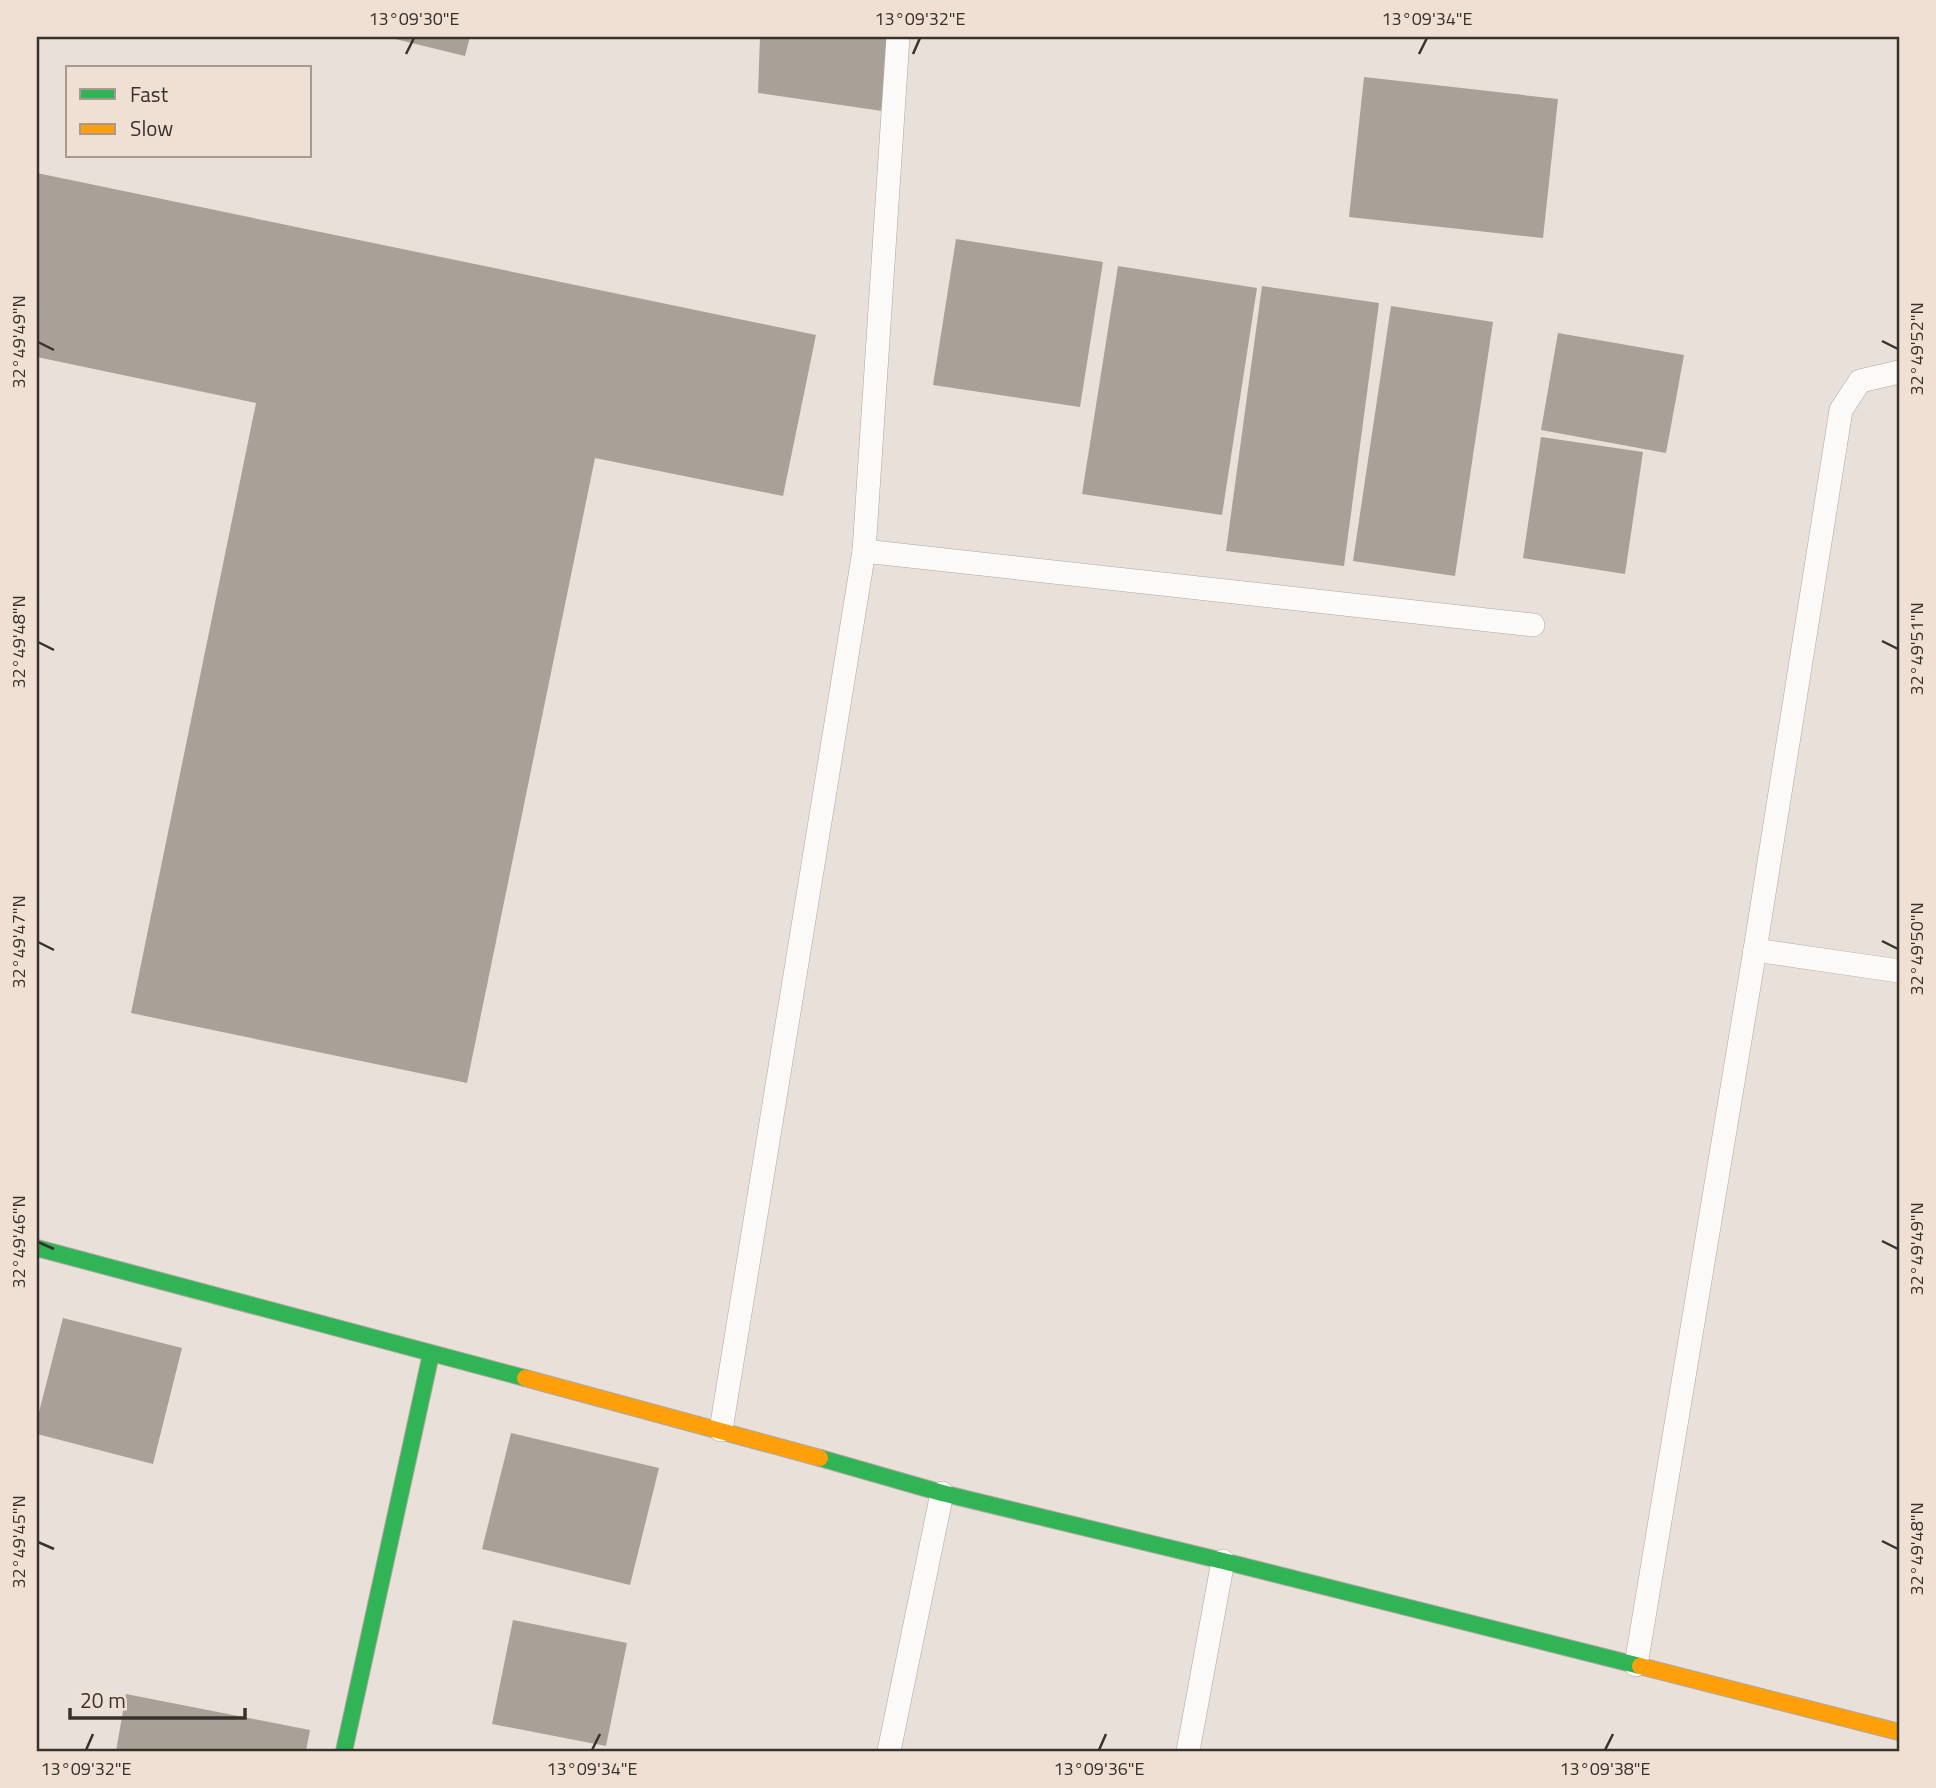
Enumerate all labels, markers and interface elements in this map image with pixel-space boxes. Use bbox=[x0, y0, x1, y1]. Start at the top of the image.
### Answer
text: 13°09'30"E bbox=[369, 5, 460, 32]
text: 13°09'32"E bbox=[875, 5, 966, 32]
text: 13°09'34"E bbox=[1382, 5, 1473, 32]
legend bbox=[66, 66, 312, 158]
text: Fast bbox=[130, 78, 169, 110]
text: Slow bbox=[130, 112, 173, 144]
text: 32°49'49"N bbox=[5, 295, 32, 389]
text: 32°49'52"N bbox=[1903, 302, 1930, 396]
text: 32°49'48"N bbox=[5, 595, 32, 689]
text: 32°49'51"N bbox=[1903, 602, 1930, 696]
text: 32°49'47"N bbox=[5, 895, 32, 989]
text: 32°49'50"N bbox=[1903, 902, 1930, 996]
text: 32°49'46"N bbox=[5, 1195, 32, 1289]
text: 32°49'49"N bbox=[1903, 1202, 1930, 1296]
text: 32°49'45"N bbox=[5, 1495, 32, 1589]
text: 32°49'48"N bbox=[1903, 1502, 1930, 1596]
scale bar bbox=[70, 1676, 245, 1720]
text: 20 m bbox=[80, 1684, 126, 1716]
text: 13°09'32"E bbox=[41, 1755, 132, 1782]
text: 13°09'34"E bbox=[547, 1755, 638, 1782]
text: 13°09'36"E bbox=[1054, 1755, 1145, 1782]
text: 13°09'38"E bbox=[1560, 1755, 1651, 1782]

